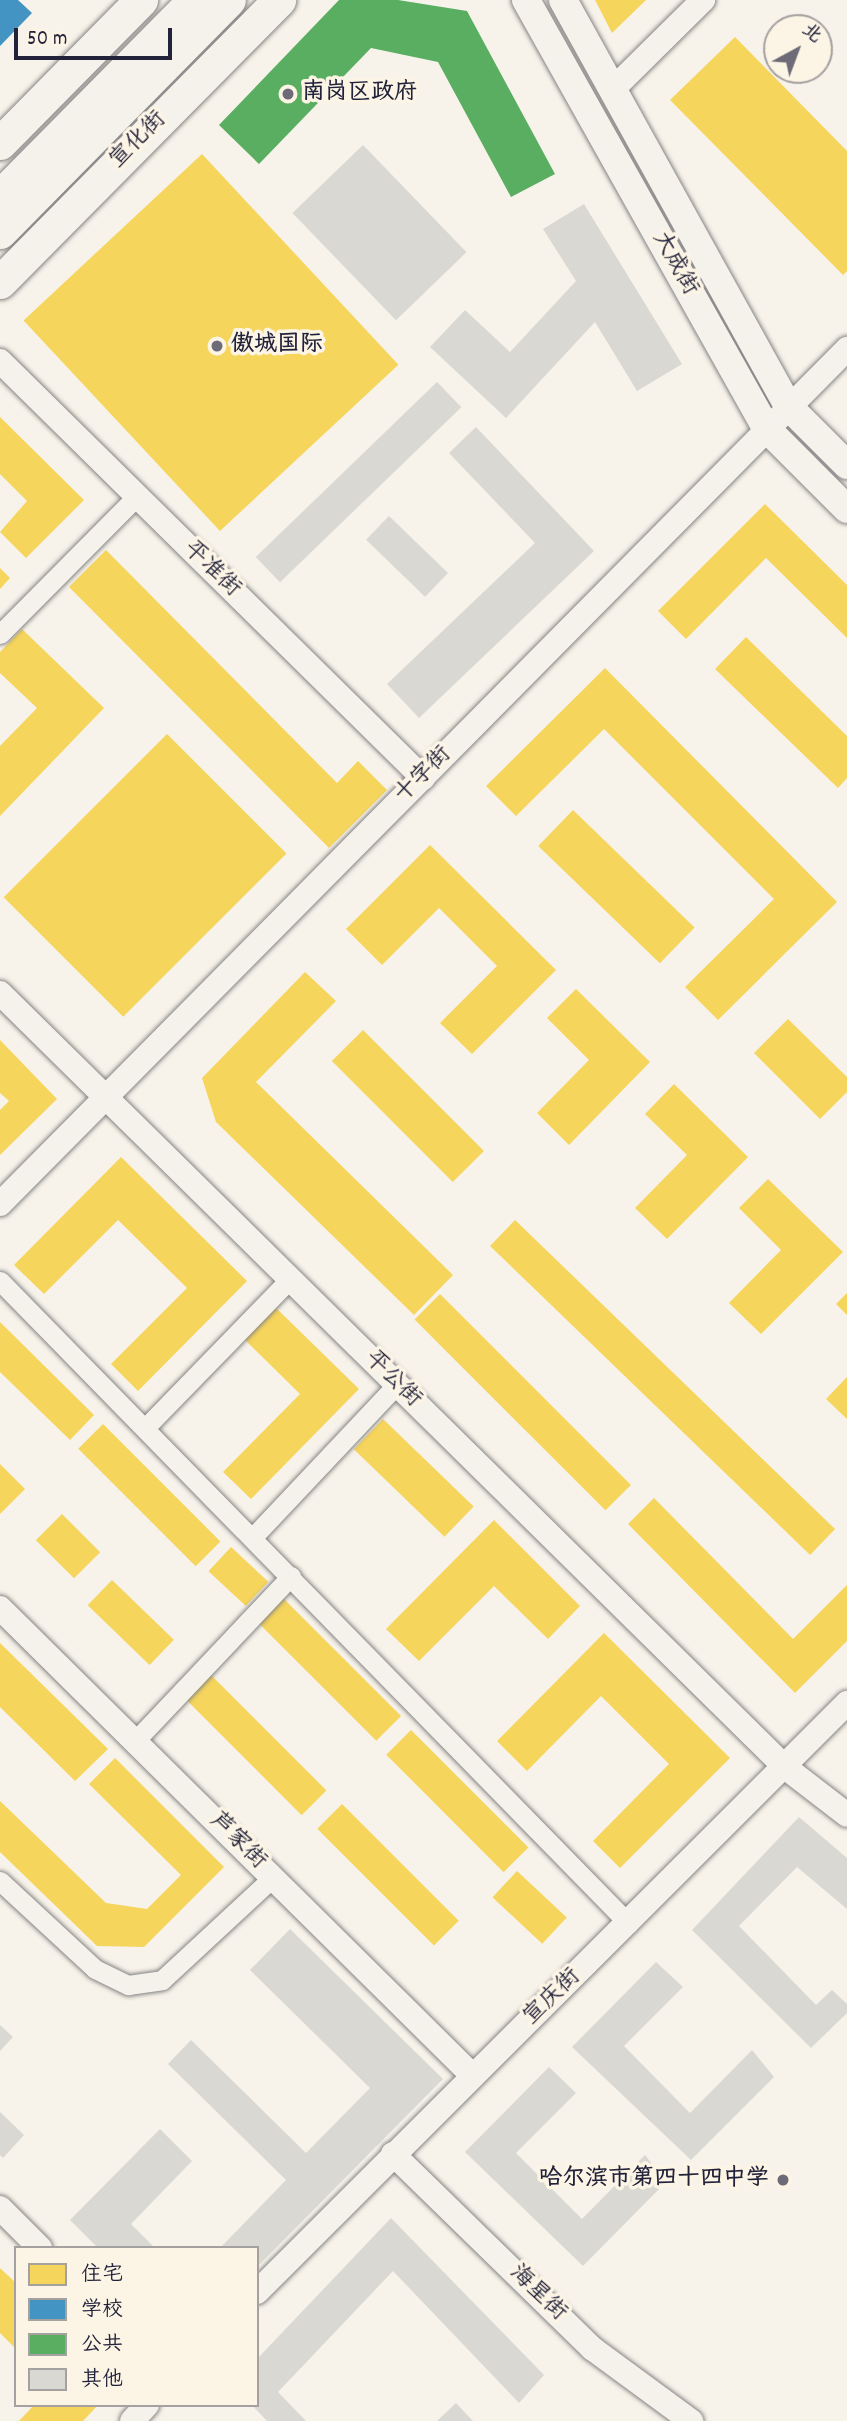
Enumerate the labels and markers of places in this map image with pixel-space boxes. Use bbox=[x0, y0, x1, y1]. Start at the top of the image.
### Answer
place label: 南岗区政府 bbox=[302, 80, 417, 108]
marker: 南岗区政府 bbox=[280, 86, 296, 102]
place label: 傲城国际 bbox=[231, 332, 323, 360]
marker: 傲城国际 bbox=[209, 338, 225, 354]
place label: 哈尔滨市第四十四中学 bbox=[539, 2166, 769, 2194]
marker: 哈尔滨市第四十四中学 bbox=[775, 2172, 791, 2188]

